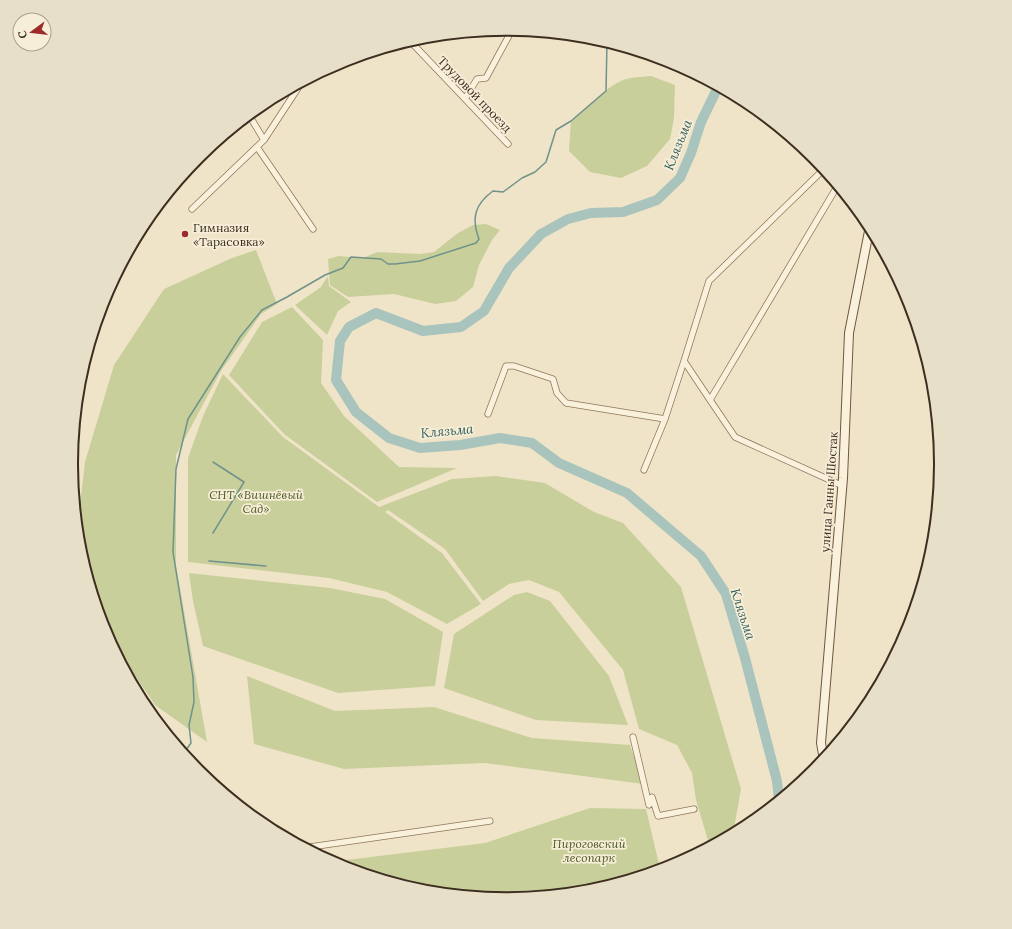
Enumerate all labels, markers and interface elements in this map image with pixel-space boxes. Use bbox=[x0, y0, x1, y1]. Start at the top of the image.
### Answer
north arrow bbox=[12, 12, 52, 52]
text: С bbox=[14, 29, 30, 40]
street label: Трудовой проезд bbox=[435, 53, 515, 135]
water label: Клязьма bbox=[660, 117, 696, 173]
place label: Гимназия «Тарасовка» bbox=[193, 220, 265, 249]
marker: Гимназия «Тарасовка» bbox=[180, 229, 190, 239]
water label: Клязьма bbox=[420, 420, 475, 442]
street label: улица Ганны Шостак bbox=[817, 430, 841, 553]
park label: СНТ «Вишнёвый Сад» bbox=[209, 487, 304, 516]
water label: Клязьма bbox=[727, 586, 760, 643]
park label: Пироговский лесопарк bbox=[552, 836, 626, 865]

